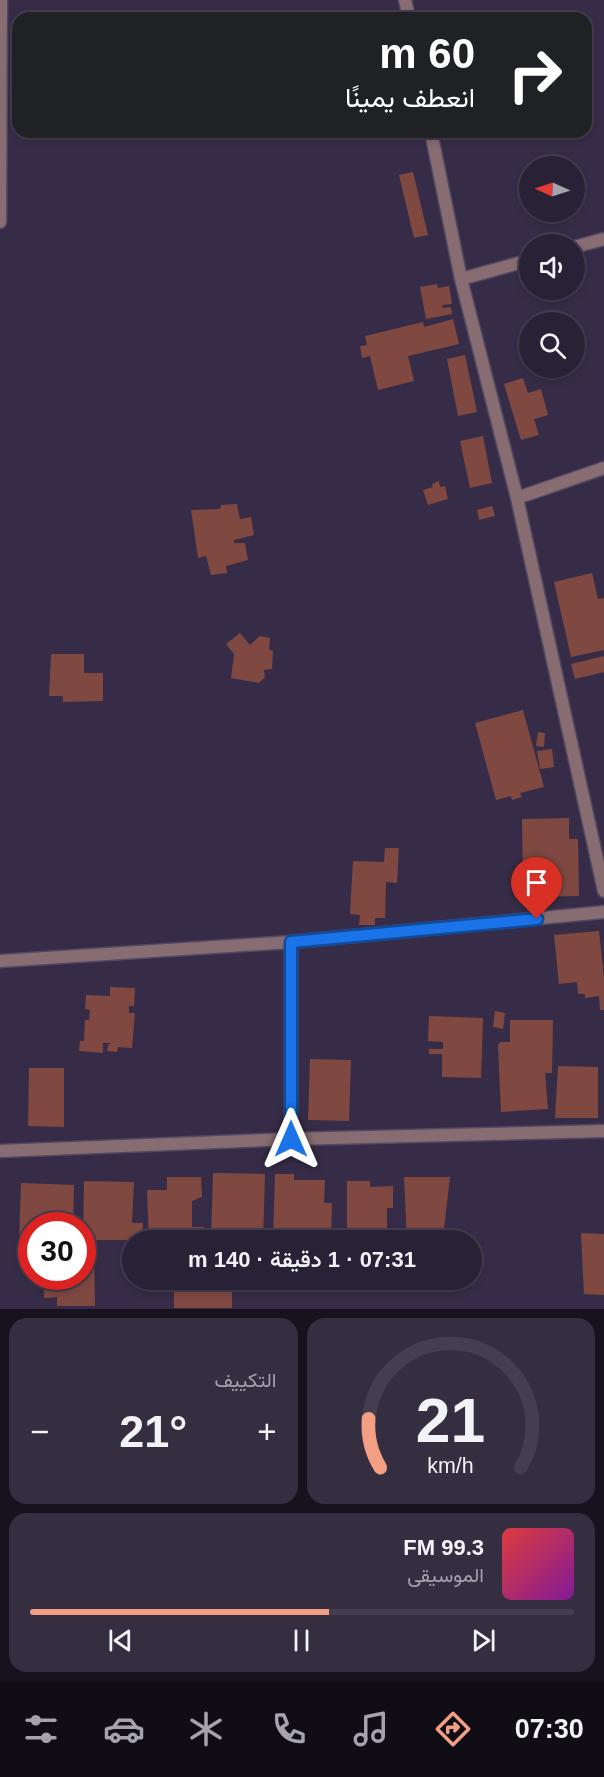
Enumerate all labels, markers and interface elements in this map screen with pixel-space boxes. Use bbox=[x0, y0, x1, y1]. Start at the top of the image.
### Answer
text: 60 m bbox=[379, 30, 475, 77]
icon: right bbox=[496, 36, 574, 114]
text: انعطف يمينًا bbox=[345, 83, 475, 113]
north arrow bbox=[519, 156, 585, 222]
map controls bbox=[519, 156, 585, 378]
button: sound bbox=[519, 234, 585, 300]
button: search bbox=[519, 312, 585, 378]
pin bbox=[511, 857, 562, 919]
icon: arrive bbox=[520, 866, 553, 899]
position arrow bbox=[259, 1107, 323, 1171]
speed limit sign: 30 bbox=[18, 1212, 96, 1290]
text: 07:31 · 1 دقيقة · 140 m bbox=[188, 1247, 416, 1272]
text: التكييف bbox=[214, 1369, 277, 1391]
text: 21 bbox=[416, 1386, 485, 1455]
text: 21° bbox=[119, 1406, 187, 1457]
text: − bbox=[30, 1413, 49, 1450]
text: + bbox=[257, 1413, 277, 1450]
text: km/h bbox=[428, 1454, 474, 1478]
text: 99.3 FM bbox=[403, 1535, 484, 1560]
text: الموسيقى bbox=[407, 1564, 484, 1586]
icon: previous bbox=[104, 1624, 137, 1657]
icon: pause bbox=[285, 1624, 318, 1657]
icon: next bbox=[467, 1624, 500, 1657]
icon: filters bbox=[20, 1708, 62, 1750]
icon: car bbox=[103, 1708, 145, 1750]
icon: climate bbox=[185, 1708, 227, 1750]
icon: phone bbox=[268, 1708, 310, 1750]
icon: music bbox=[350, 1708, 392, 1750]
icon: directions bbox=[432, 1708, 474, 1750]
text: 07:30 bbox=[515, 1714, 584, 1744]

